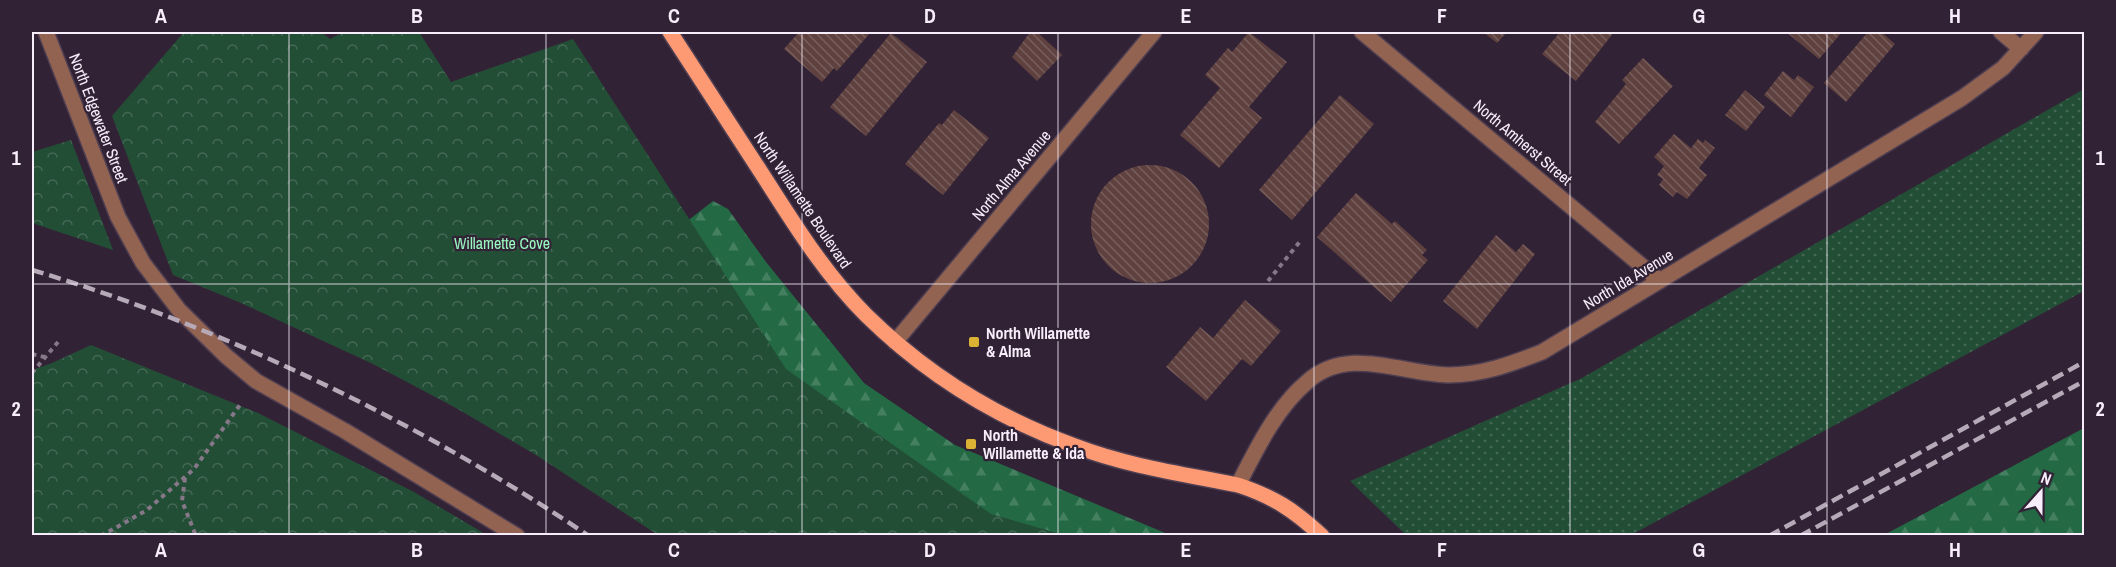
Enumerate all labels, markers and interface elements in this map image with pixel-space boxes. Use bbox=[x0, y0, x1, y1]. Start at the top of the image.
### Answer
text: A bbox=[155, 2, 167, 29]
text: B bbox=[411, 2, 423, 29]
text: C bbox=[668, 2, 680, 29]
text: D bbox=[924, 2, 936, 29]
text: E bbox=[1181, 2, 1192, 29]
text: F bbox=[1437, 2, 1447, 29]
text: G bbox=[1693, 2, 1705, 29]
text: H bbox=[1949, 2, 1961, 29]
street label: North Edgewater Street bbox=[64, 50, 134, 186]
street label: North Amherst Street bbox=[1469, 94, 1577, 190]
street label: North Alma Avenue bbox=[967, 125, 1055, 225]
street label: North Willamette Boulevard bbox=[749, 127, 857, 273]
text: 1 bbox=[11, 144, 21, 171]
text: 1 bbox=[2095, 144, 2105, 171]
park label: Willamette Cove bbox=[454, 232, 550, 254]
street label: North Ida Avenue bbox=[1579, 244, 1677, 314]
place label: North Willamette & Alma bbox=[986, 322, 1090, 362]
marker: North Willamette & Alma bbox=[967, 335, 981, 349]
text: 2 bbox=[11, 395, 21, 422]
text: 2 bbox=[2095, 395, 2105, 422]
place label: North Willamette & Ida bbox=[983, 424, 1085, 464]
marker: North Willamette & Ida bbox=[964, 437, 978, 451]
north arrow bbox=[2011, 462, 2071, 522]
text: N bbox=[2038, 466, 2055, 490]
text: A bbox=[155, 536, 167, 563]
text: B bbox=[411, 536, 423, 563]
text: C bbox=[668, 536, 680, 563]
text: D bbox=[924, 536, 936, 563]
text: E bbox=[1181, 536, 1192, 563]
text: F bbox=[1437, 536, 1447, 563]
text: G bbox=[1693, 536, 1705, 563]
text: H bbox=[1949, 536, 1961, 563]

